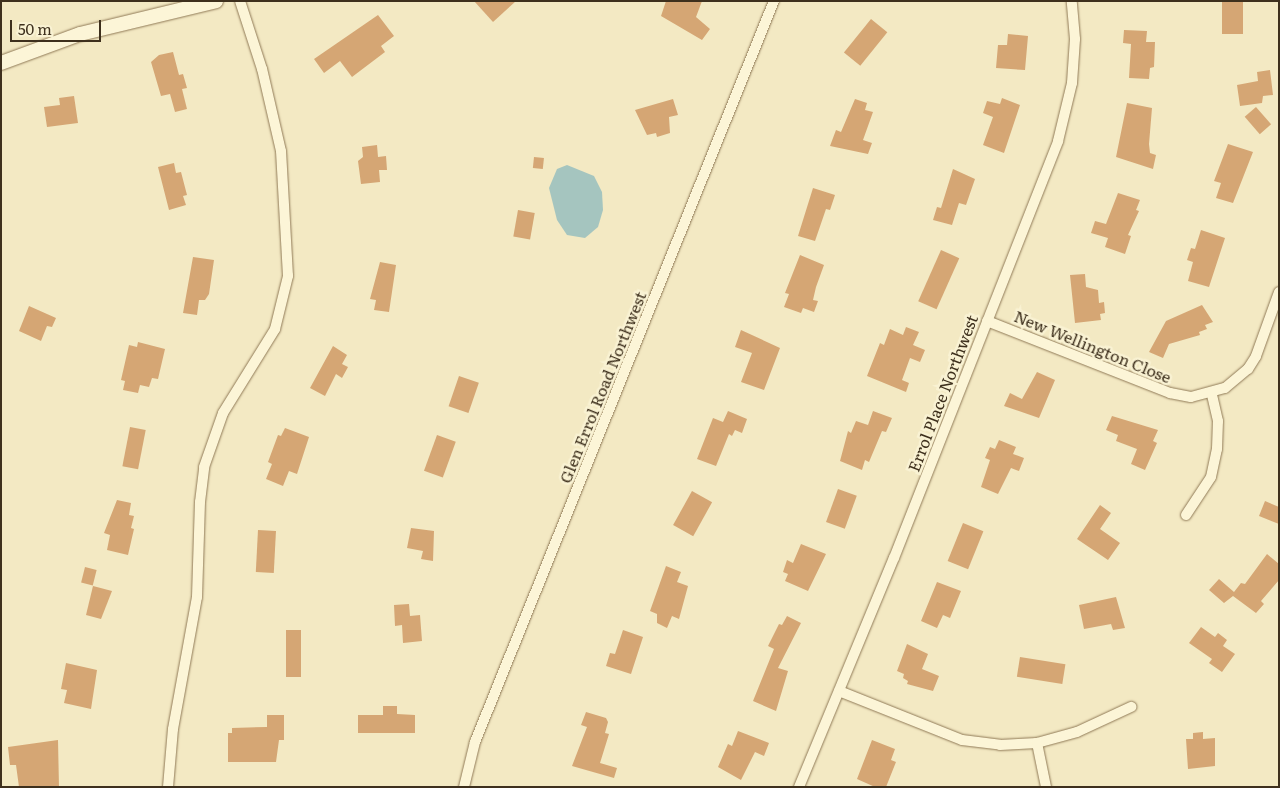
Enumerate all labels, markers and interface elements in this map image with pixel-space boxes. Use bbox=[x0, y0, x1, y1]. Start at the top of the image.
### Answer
scale bar bbox=[12, 10, 104, 42]
text: 50 m bbox=[18, 17, 52, 40]
street label: Glen Errol Road Northwest bbox=[555, 288, 649, 486]
street label: New Wellington Close bbox=[1012, 306, 1174, 386]
street label: Errol Place Northwest bbox=[903, 312, 981, 474]

